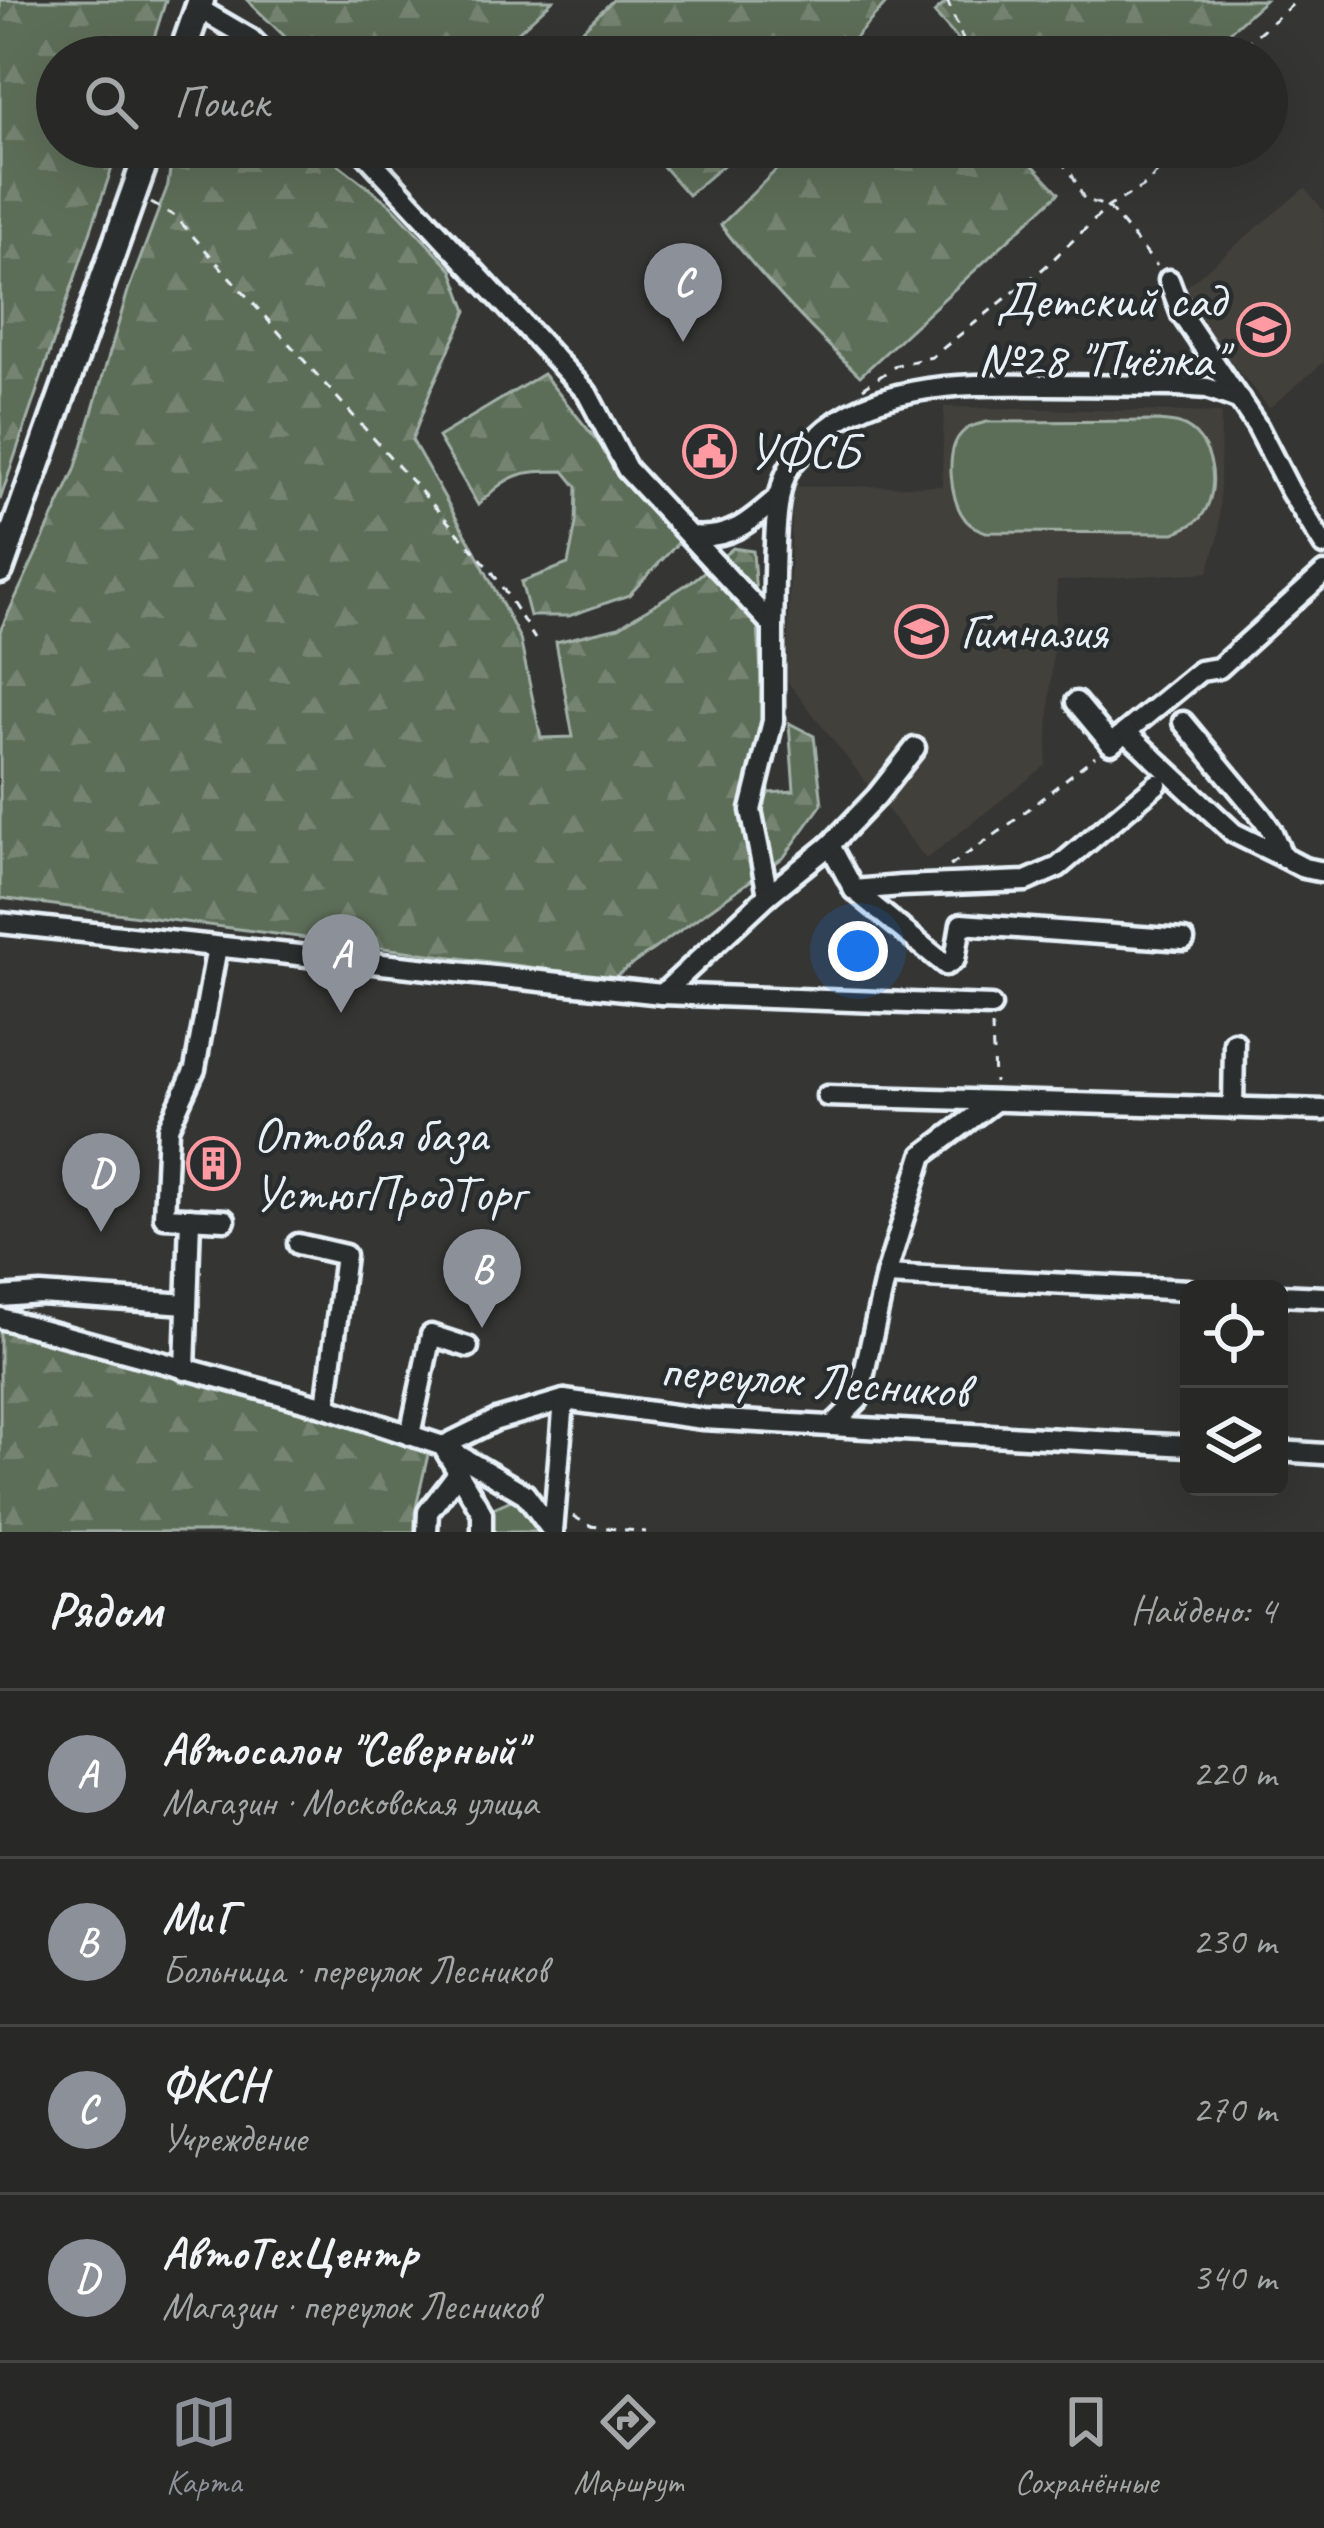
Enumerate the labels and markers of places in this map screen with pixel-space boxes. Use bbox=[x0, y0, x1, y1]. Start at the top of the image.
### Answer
pin: C bbox=[644, 243, 722, 342]
place label: Детский сад №28 "Пчёлка" bbox=[977, 268, 1235, 391]
school or university icon: Детский сад №28 "Пчёлка" bbox=[1236, 301, 1292, 357]
place label: УФСБ bbox=[748, 419, 865, 483]
public building icon: УФСБ bbox=[681, 423, 737, 479]
place label: Гимназия bbox=[960, 599, 1109, 663]
school or university icon: Гимназия bbox=[893, 603, 949, 659]
pin: A bbox=[302, 914, 380, 1013]
place label: Оптовая база УстюгПродТорг bbox=[253, 1102, 531, 1225]
pin: D bbox=[62, 1133, 140, 1232]
building icon: Оптовая база УстюгПродТорг bbox=[186, 1135, 242, 1191]
pin: B bbox=[443, 1229, 521, 1328]

